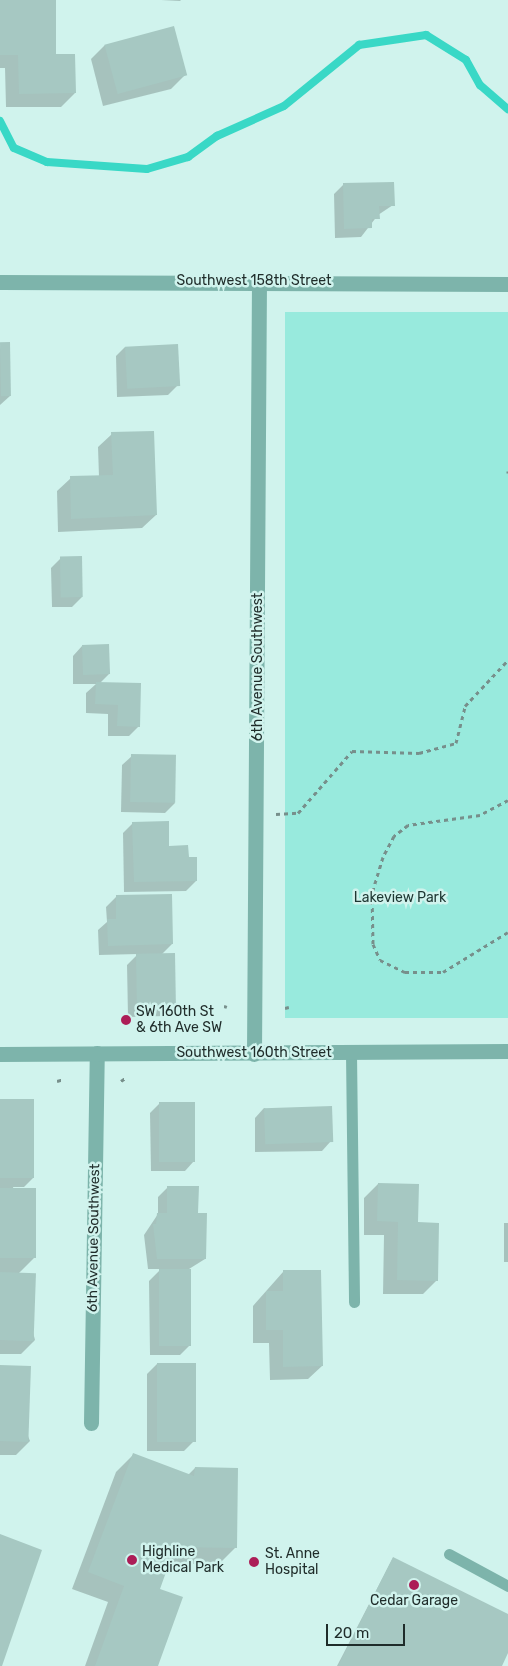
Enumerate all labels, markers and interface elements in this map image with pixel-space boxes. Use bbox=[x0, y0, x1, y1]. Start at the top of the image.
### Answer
street label: Southwest 158th Street bbox=[176, 273, 332, 289]
street label: 6th Avenue Southwest bbox=[250, 593, 266, 741]
park label: Lakeview Park bbox=[354, 890, 446, 906]
place label: SW 160th St & 6th Ave SW bbox=[136, 1004, 222, 1036]
marker: SW 160th St & 6th Ave SW bbox=[120, 1014, 132, 1026]
street label: Southwest 160th Street bbox=[176, 1045, 332, 1061]
street label: 6th Avenue Southwest bbox=[84, 1163, 104, 1313]
place label: Highline Medical Park bbox=[142, 1544, 224, 1576]
place label: St. Anne Hospital bbox=[265, 1546, 320, 1578]
marker: Highline Medical Park bbox=[126, 1554, 138, 1566]
marker: St. Anne Hospital bbox=[247, 1555, 261, 1569]
marker: Cedar Garage bbox=[408, 1579, 420, 1591]
place label: Cedar Garage bbox=[370, 1593, 458, 1609]
scale bar bbox=[328, 1614, 407, 1646]
text: 20 m bbox=[334, 1624, 369, 1642]

